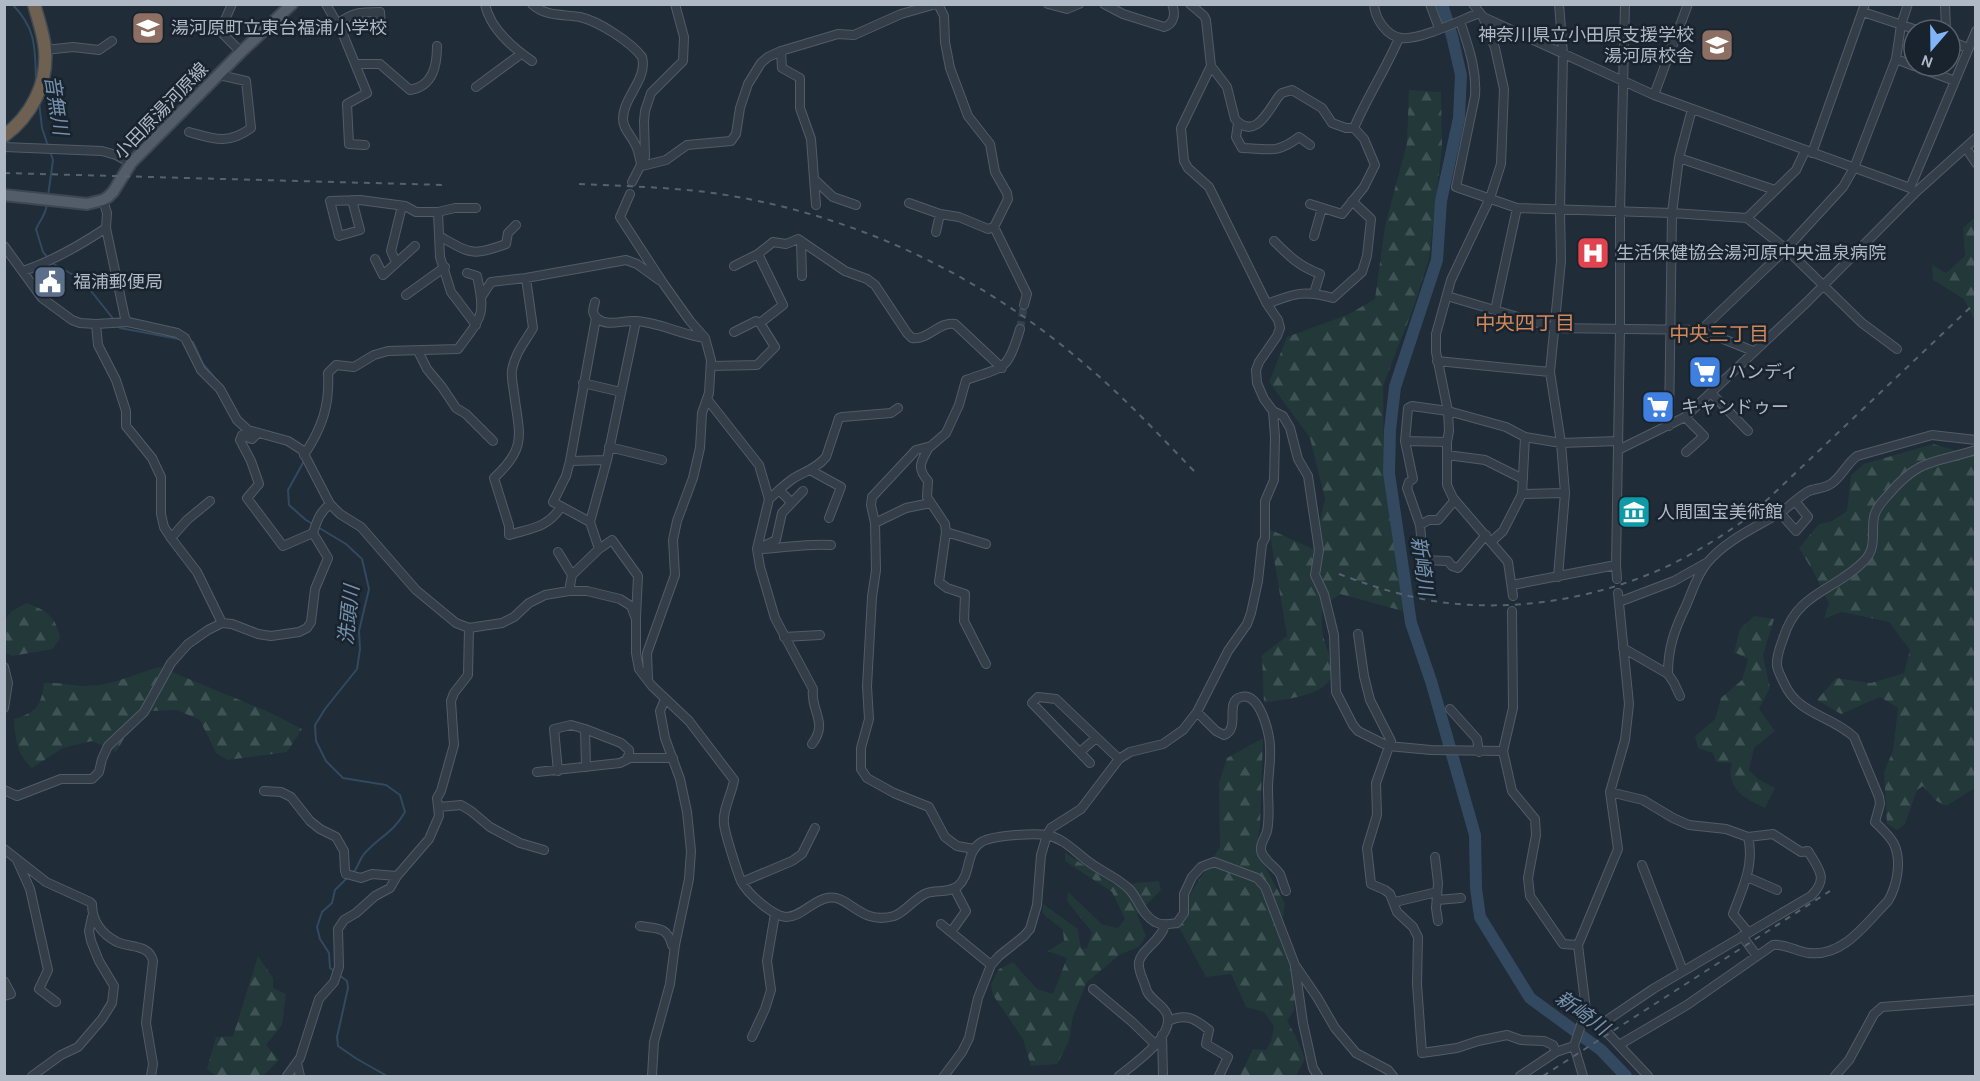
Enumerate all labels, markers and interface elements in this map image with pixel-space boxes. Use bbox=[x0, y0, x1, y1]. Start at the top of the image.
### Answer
school or university icon: 湯河原町立東台福浦小学校 bbox=[130, 10, 166, 46]
place label: 湯河原町立東台福浦小学校 bbox=[171, 17, 387, 39]
north arrow bbox=[1902, 18, 1962, 78]
place label: 神奈川県立小田原支援学校 湯河原校舎 bbox=[1478, 24, 1694, 67]
school or university icon: 神奈川県立小田原支援学校 湯河原校舎 bbox=[1699, 27, 1735, 63]
text: N bbox=[1918, 51, 1936, 73]
street label: 小田原湯河原線 bbox=[109, 58, 213, 164]
water label: 音無川 bbox=[40, 74, 72, 138]
hospital icon: 生活保健協会湯河原中央温泉病院 bbox=[1575, 235, 1611, 271]
place label: 生活保健協会湯河原中央温泉病院 bbox=[1616, 242, 1886, 264]
public building icon: 福浦郵便局 bbox=[32, 264, 68, 300]
place label: 福浦郵便局 bbox=[73, 271, 163, 293]
district label: 中央四丁目 bbox=[1475, 312, 1575, 335]
district label: 中央三丁目 bbox=[1669, 323, 1769, 346]
supermarket icon: ハンディ bbox=[1687, 354, 1723, 390]
place label: ハンディ bbox=[1728, 361, 1799, 383]
supermarket icon: キャンドゥー bbox=[1640, 389, 1676, 425]
place label: キャンドゥー bbox=[1681, 396, 1789, 418]
museum icon: 人間国宝美術館 bbox=[1616, 494, 1652, 530]
place label: 人間国宝美術館 bbox=[1657, 501, 1783, 523]
water label: 新崎川 bbox=[1406, 535, 1438, 599]
water label: 洗頭川 bbox=[334, 582, 364, 646]
water label: 新崎川 bbox=[1551, 986, 1615, 1041]

